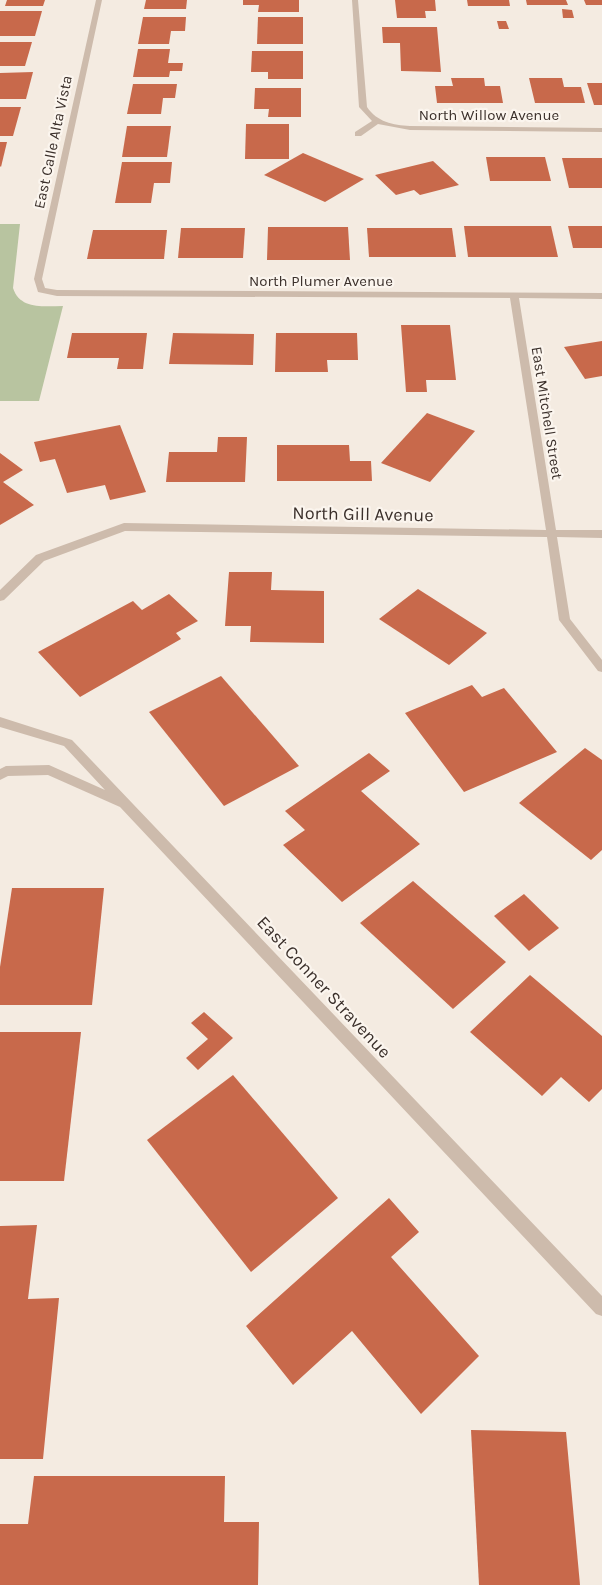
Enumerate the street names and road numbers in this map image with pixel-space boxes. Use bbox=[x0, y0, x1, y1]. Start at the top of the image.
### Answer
street label: East Calle Alta Vista bbox=[30, 74, 76, 210]
street label: North Willow Avenue bbox=[419, 106, 559, 124]
street label: North Plumer Avenue bbox=[249, 272, 393, 290]
street label: East Mitchell Street bbox=[528, 345, 566, 481]
street label: North Gill Avenue bbox=[292, 502, 434, 526]
street label: East Conner Stravenue bbox=[252, 911, 396, 1063]

